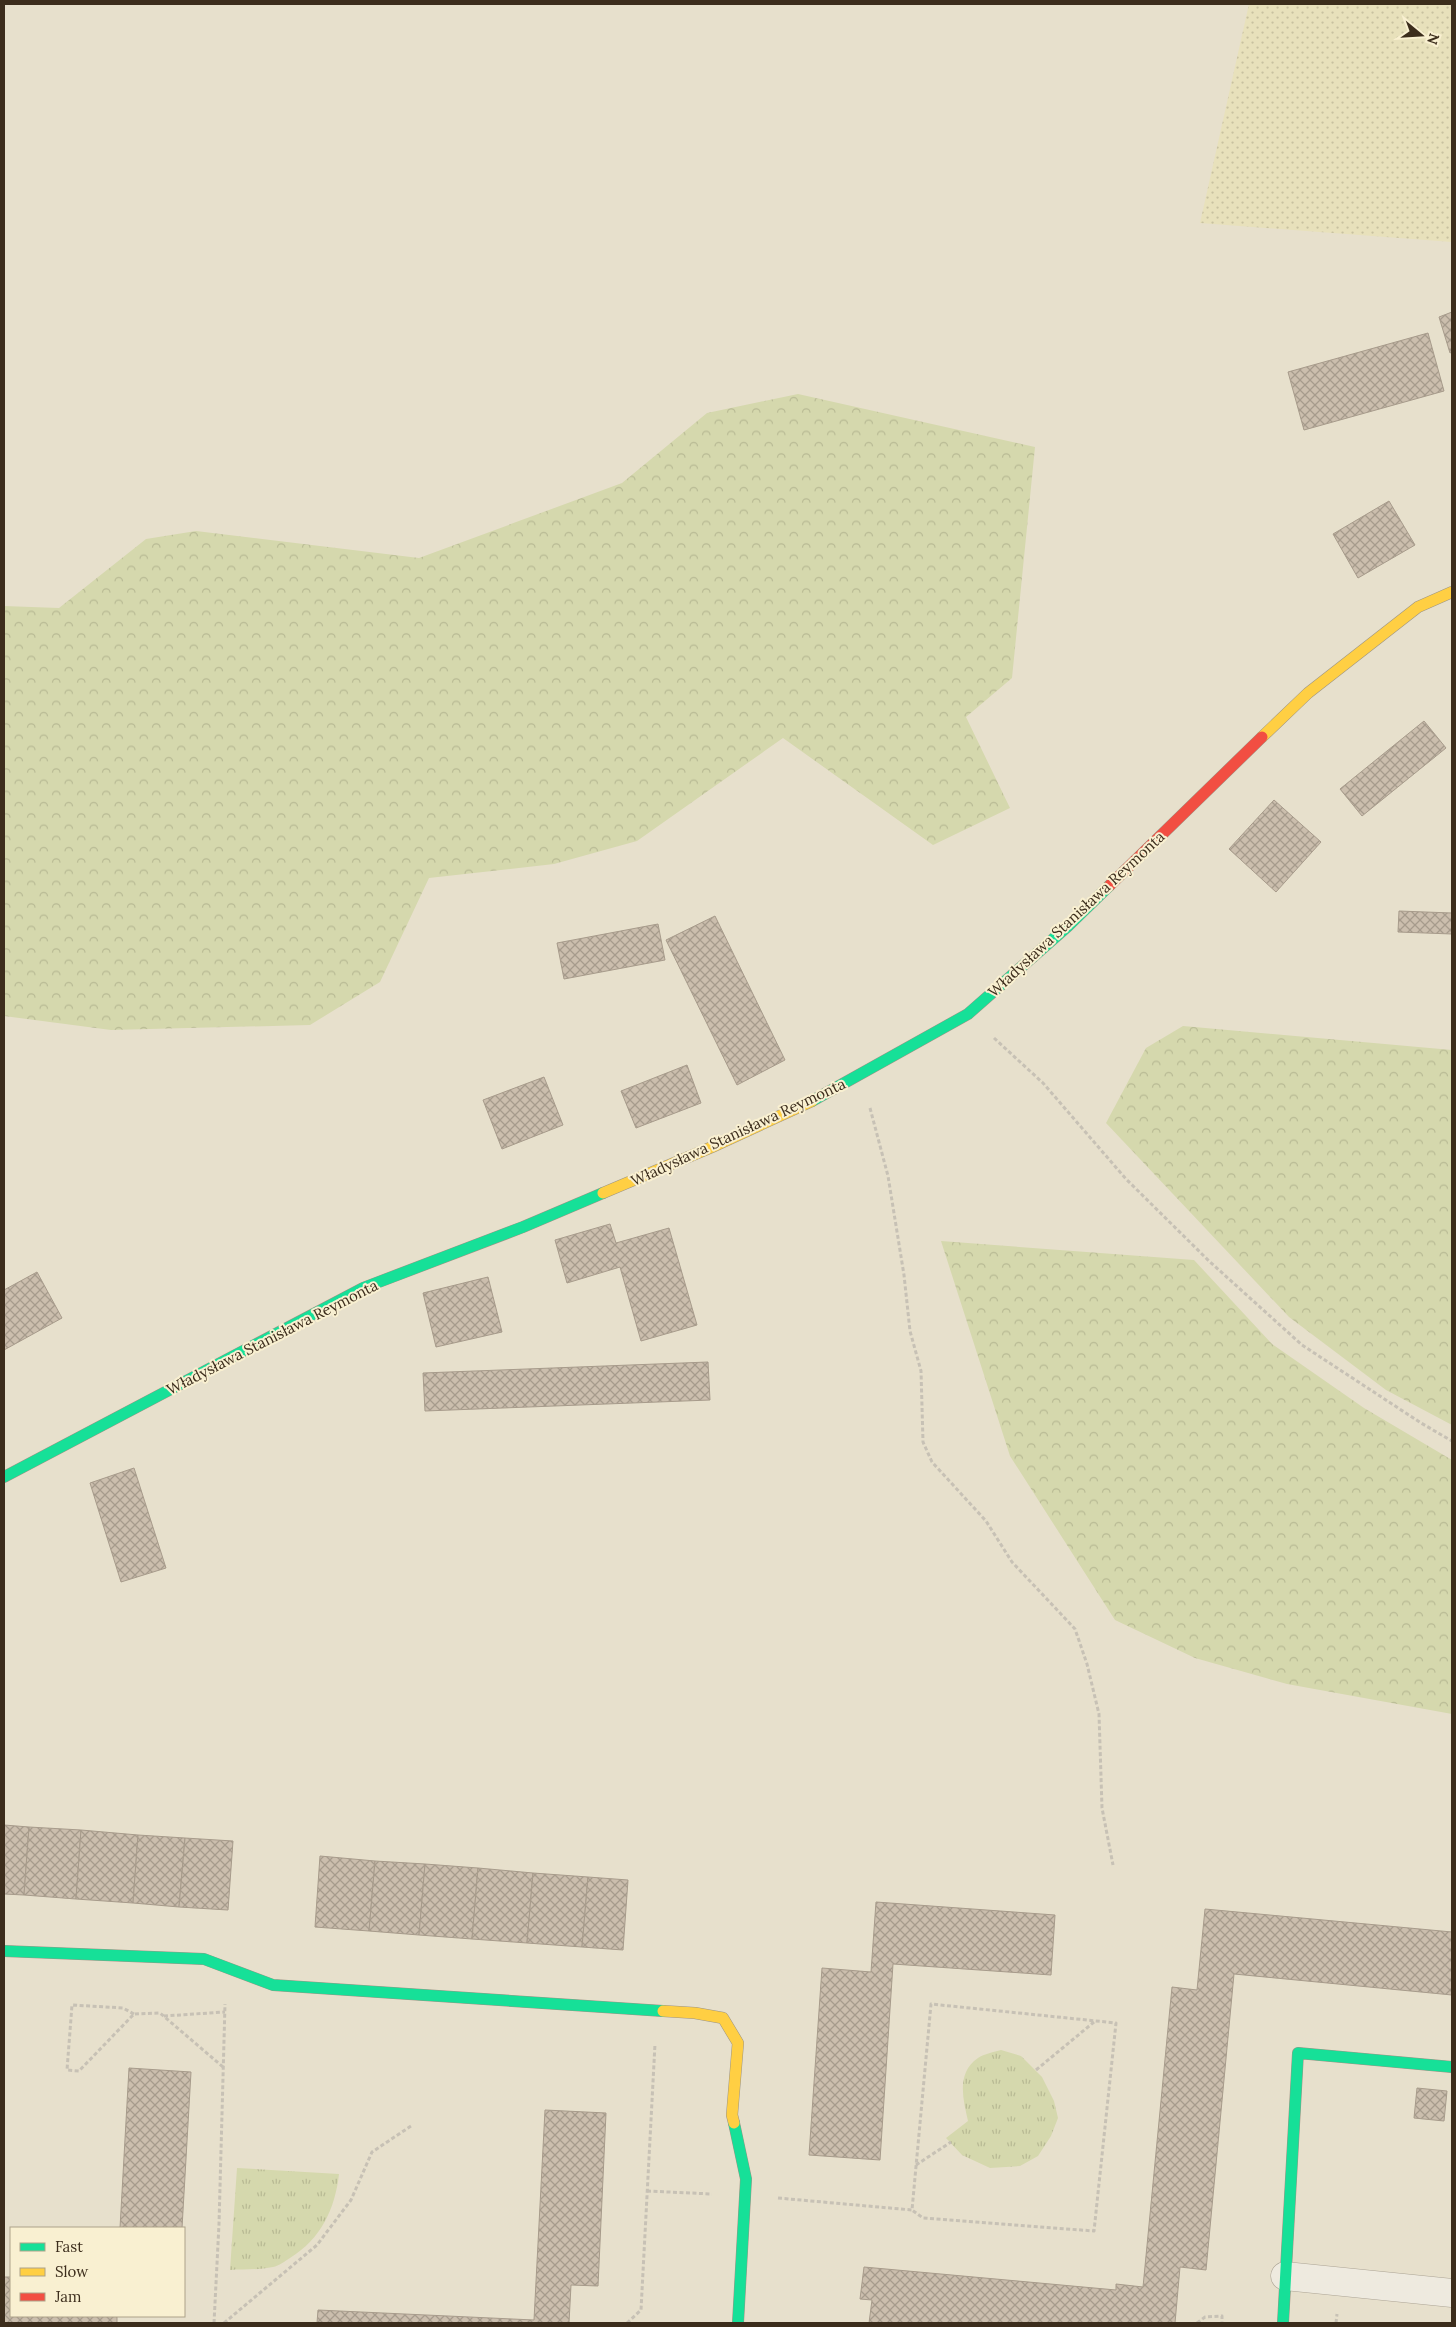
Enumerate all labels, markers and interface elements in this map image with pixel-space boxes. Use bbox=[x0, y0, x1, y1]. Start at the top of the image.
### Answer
north arrow bbox=[1396, 10, 1446, 60]
text: N bbox=[1423, 31, 1444, 47]
street label: Władysława Stanisława Reymonta bbox=[984, 827, 1168, 1001]
street label: Władysława Stanisława Reymonta bbox=[628, 1074, 849, 1190]
street label: Władysława Stanisława Reymonta bbox=[163, 1275, 381, 1399]
legend bbox=[10, 2227, 185, 2317]
text: Fast bbox=[55, 2237, 83, 2256]
text: Slow bbox=[55, 2262, 88, 2281]
text: Jam bbox=[54, 2287, 82, 2306]

